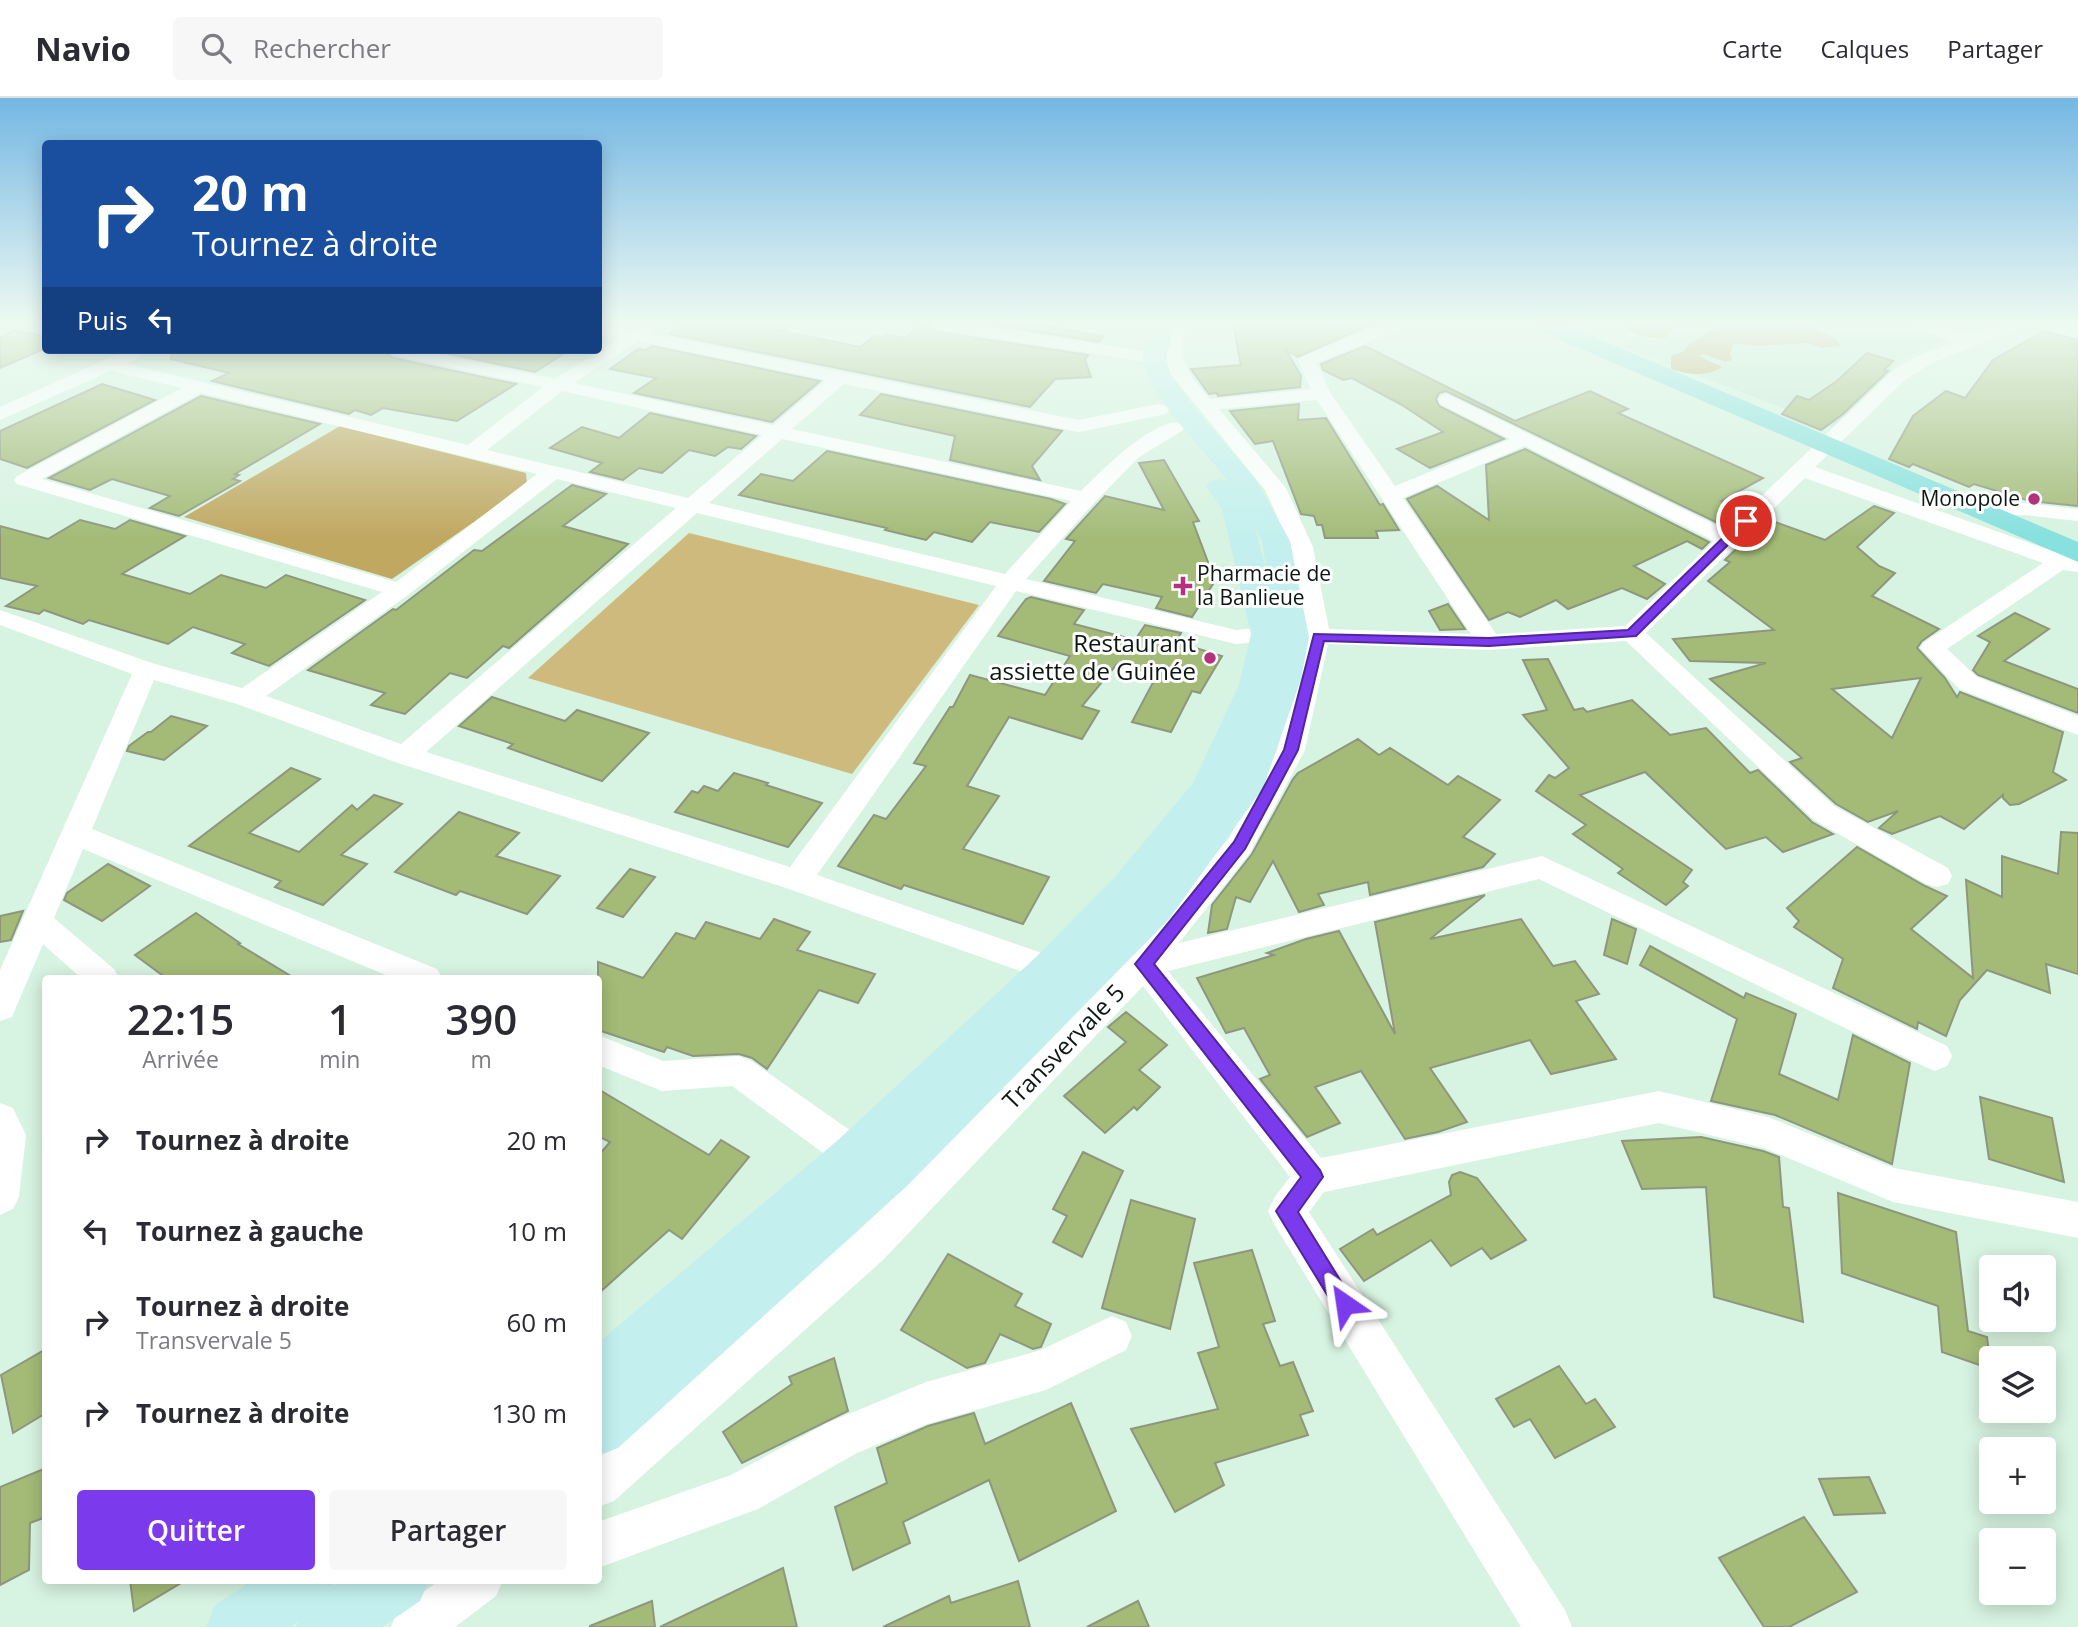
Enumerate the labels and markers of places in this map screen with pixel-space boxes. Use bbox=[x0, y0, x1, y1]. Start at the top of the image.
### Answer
place label: Monopole bbox=[1920, 484, 2020, 512]
pin bbox=[1716, 491, 1776, 551]
marker: Monopole bbox=[2026, 491, 2042, 507]
place label: Pharmacie de la Banlieue bbox=[1197, 559, 1331, 611]
marker: Pharmacie de la Banlieue bbox=[1175, 578, 1191, 594]
place label: Restaurant assiette de Guinée bbox=[989, 626, 1196, 687]
marker: Restaurant assiette de Guinée bbox=[1202, 650, 1218, 666]

